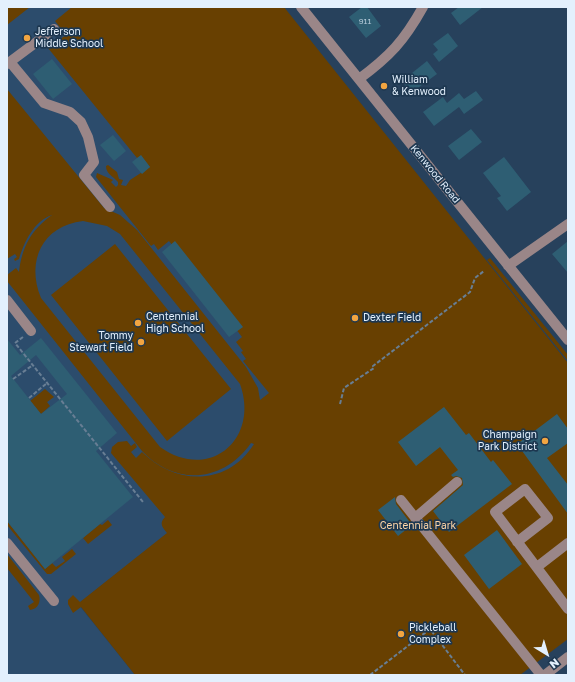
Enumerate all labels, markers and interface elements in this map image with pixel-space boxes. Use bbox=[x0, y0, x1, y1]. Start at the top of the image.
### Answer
house number: 911 bbox=[359, 16, 371, 26]
place label: Jefferson Middle School bbox=[35, 26, 103, 50]
marker: Jefferson Middle School bbox=[22, 33, 32, 43]
place label: William & Kenwood bbox=[392, 74, 446, 98]
marker: William & Kenwood bbox=[379, 81, 389, 91]
street label: Kenwood Road bbox=[408, 142, 462, 206]
place label: Centennial High School bbox=[146, 311, 204, 334]
place label: Dexter Field bbox=[363, 312, 421, 324]
marker: Dexter Field bbox=[350, 313, 360, 323]
marker: Centennial High School bbox=[133, 318, 143, 328]
place label: Tommy Stewart Field bbox=[69, 330, 133, 354]
marker: Tommy Stewart Field bbox=[136, 337, 146, 347]
place label: Champaign Park District bbox=[478, 429, 537, 452]
marker: Champaign Park District bbox=[540, 436, 550, 446]
park label: Centennial Park bbox=[380, 520, 456, 532]
place label: Pickleball Complex bbox=[409, 622, 456, 646]
marker: Pickleball Complex bbox=[396, 629, 406, 639]
north arrow bbox=[527, 634, 567, 674]
text: N bbox=[547, 656, 562, 672]

